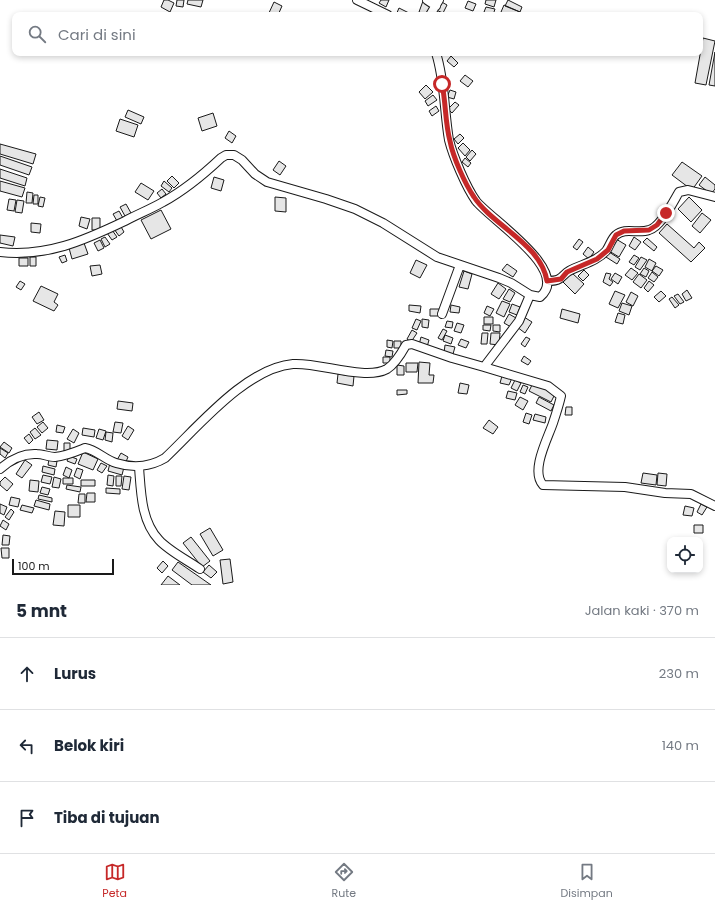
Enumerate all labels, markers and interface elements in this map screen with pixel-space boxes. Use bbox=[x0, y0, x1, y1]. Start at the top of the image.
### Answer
search box bbox=[12, 12, 703, 56]
icon: search bbox=[26, 23, 48, 45]
text: Cari di sini bbox=[58, 24, 136, 45]
route start bbox=[433, 75, 451, 93]
route end bbox=[657, 204, 675, 222]
map controls bbox=[667, 537, 703, 573]
button: locate bbox=[667, 537, 703, 573]
scale bar bbox=[12, 557, 114, 576]
text: 100 m bbox=[18, 558, 50, 574]
text: 5 mnt bbox=[16, 599, 67, 623]
text: Jalan kaki · 370 m bbox=[585, 601, 699, 620]
icon: ahead bbox=[16, 663, 38, 685]
text: Lurus bbox=[54, 663, 96, 684]
text: 230 m bbox=[659, 664, 699, 683]
icon: left bbox=[16, 735, 38, 757]
text: Belok kiri bbox=[54, 735, 124, 756]
text: 140 m bbox=[662, 736, 699, 755]
icon: arrive bbox=[16, 807, 38, 829]
text: Tiba di tujuan bbox=[54, 807, 160, 828]
tab: Peta bbox=[102, 861, 127, 902]
tab: Rute bbox=[331, 861, 356, 902]
tab: Disimpan bbox=[561, 861, 613, 902]

